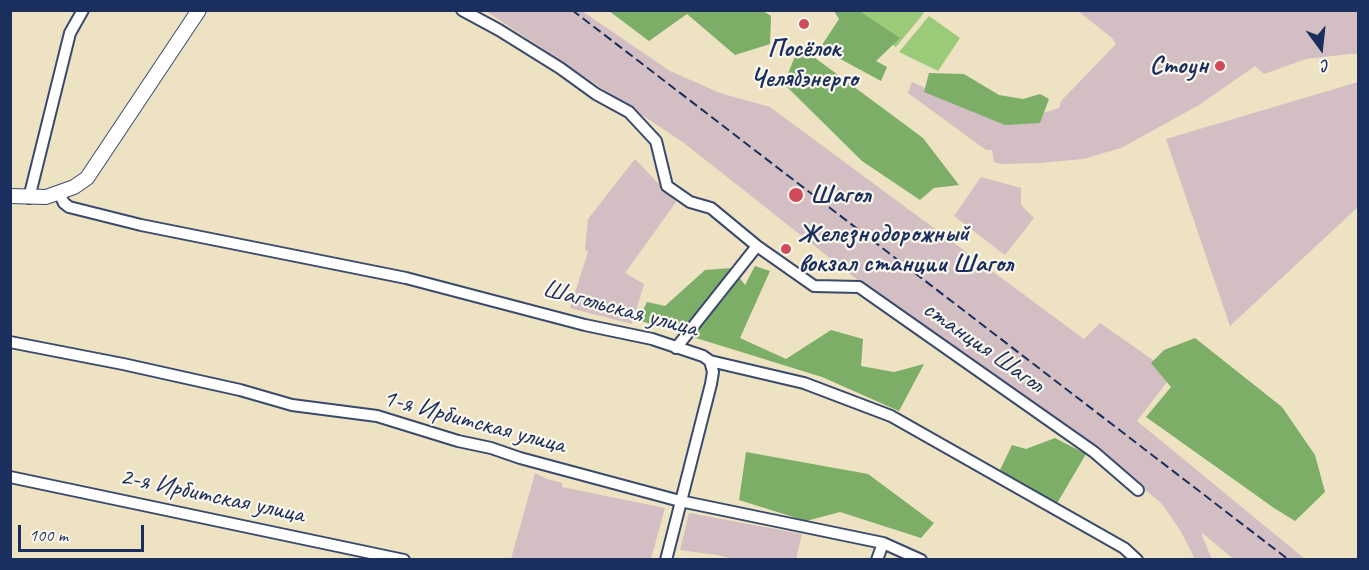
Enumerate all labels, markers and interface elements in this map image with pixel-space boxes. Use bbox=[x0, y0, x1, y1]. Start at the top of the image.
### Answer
marker: Посёлок Челябэнерго bbox=[797, 17, 811, 31]
north arrow bbox=[1291, 18, 1351, 78]
place label: Посёлок Челябэнерго bbox=[750, 33, 858, 94]
place label: Стоун bbox=[1150, 50, 1208, 82]
text: С bbox=[1319, 55, 1332, 76]
marker: Стоун bbox=[1213, 59, 1227, 73]
place label: Шагол bbox=[810, 179, 871, 211]
marker: Шагол bbox=[787, 186, 805, 204]
place label: Железнодорожный вокзал станции Шагол bbox=[798, 218, 1014, 280]
marker: Железнодорожный вокзал станции Шагол bbox=[779, 242, 793, 256]
street label: Шагольская улица bbox=[539, 273, 701, 345]
street label: станция Шагол bbox=[916, 294, 1050, 400]
street label: 1-я Ирбитская улица bbox=[379, 383, 569, 461]
street label: 2-я Ирбитская улица bbox=[117, 461, 307, 531]
scale bar bbox=[21, 513, 147, 551]
text: 100 m bbox=[29, 524, 68, 546]

